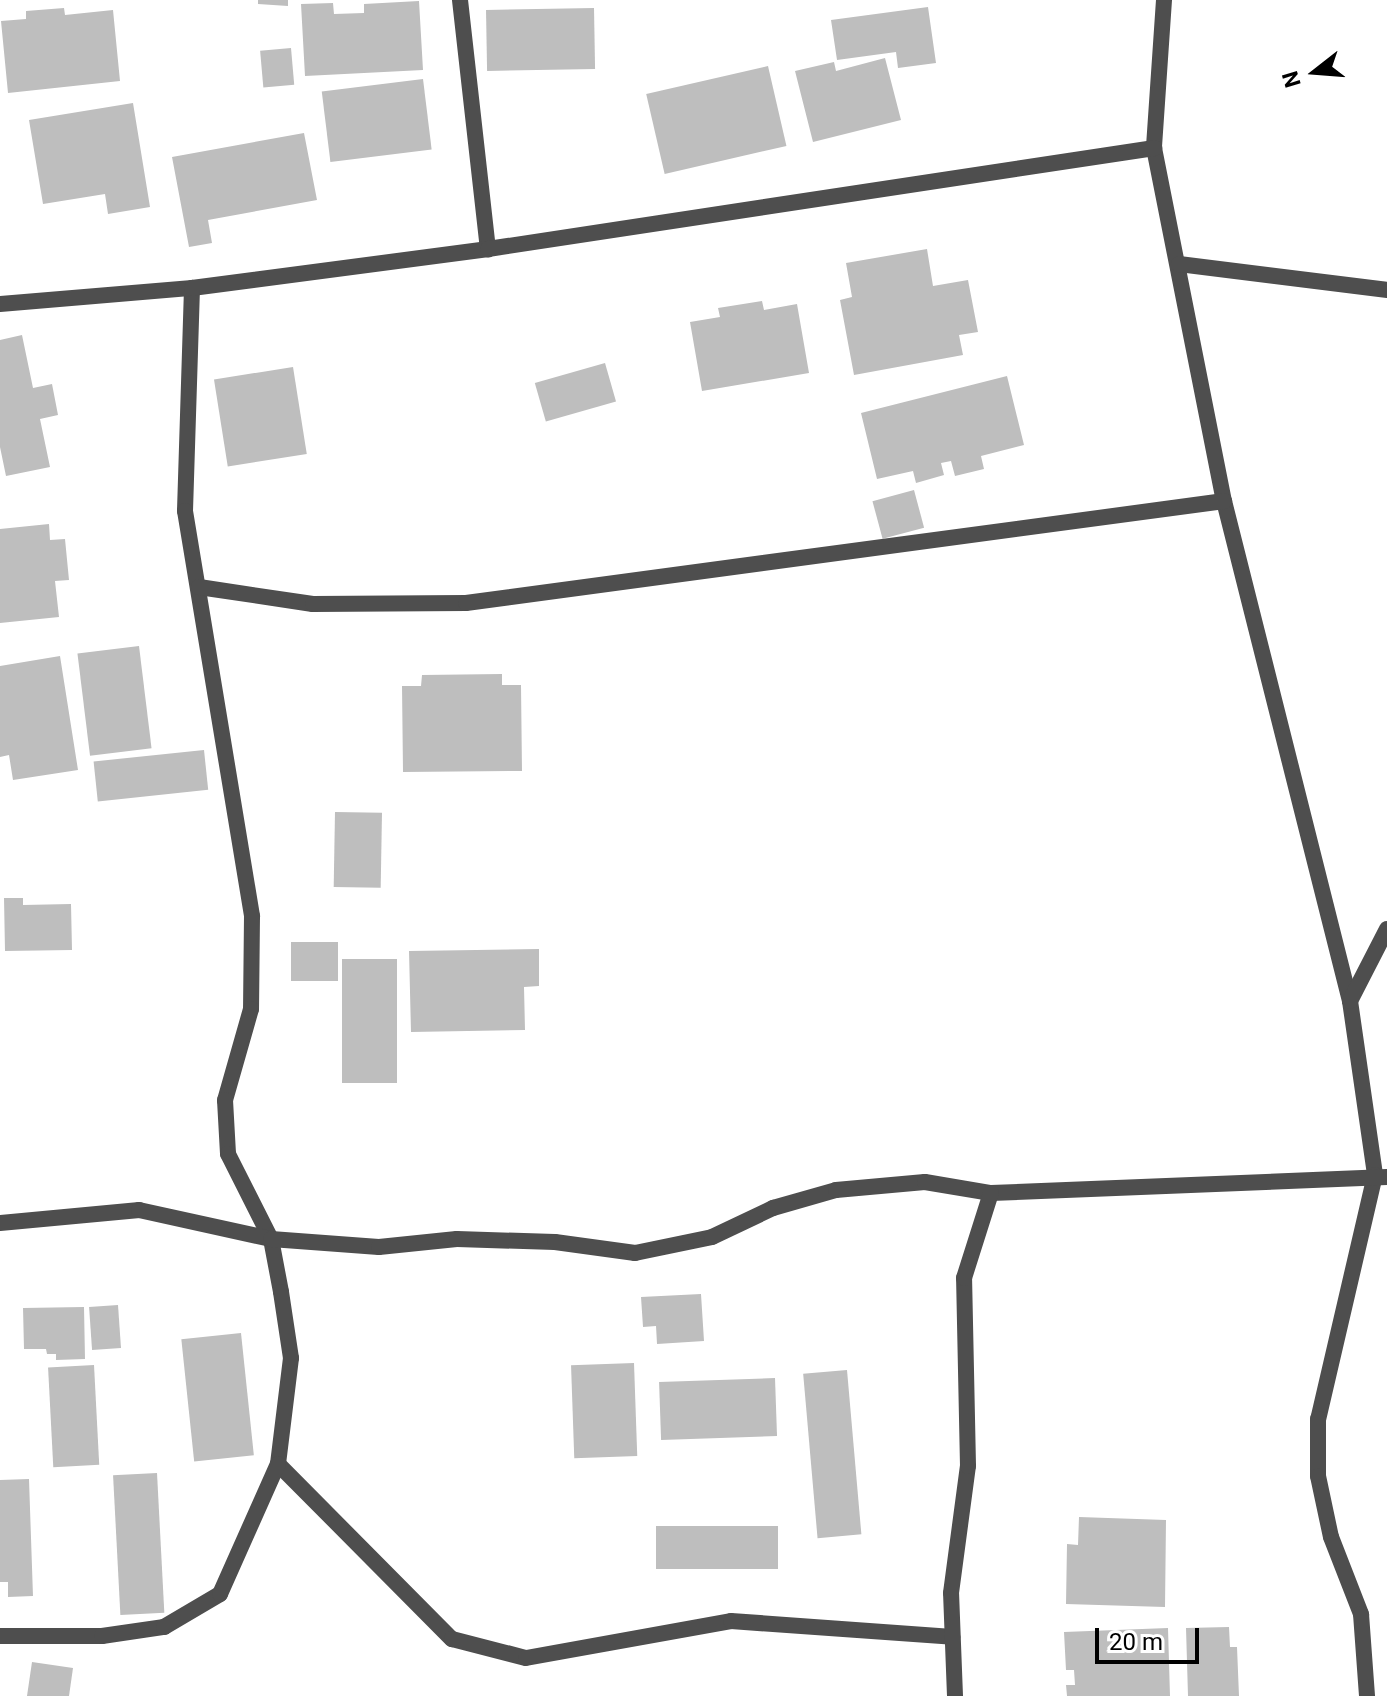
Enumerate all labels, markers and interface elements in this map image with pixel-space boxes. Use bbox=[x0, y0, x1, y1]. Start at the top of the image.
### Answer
north arrow bbox=[1275, 32, 1355, 112]
text: N bbox=[1277, 68, 1306, 90]
scale bar bbox=[1099, 1612, 1203, 1662]
text: 20 m bbox=[1109, 1628, 1163, 1656]

